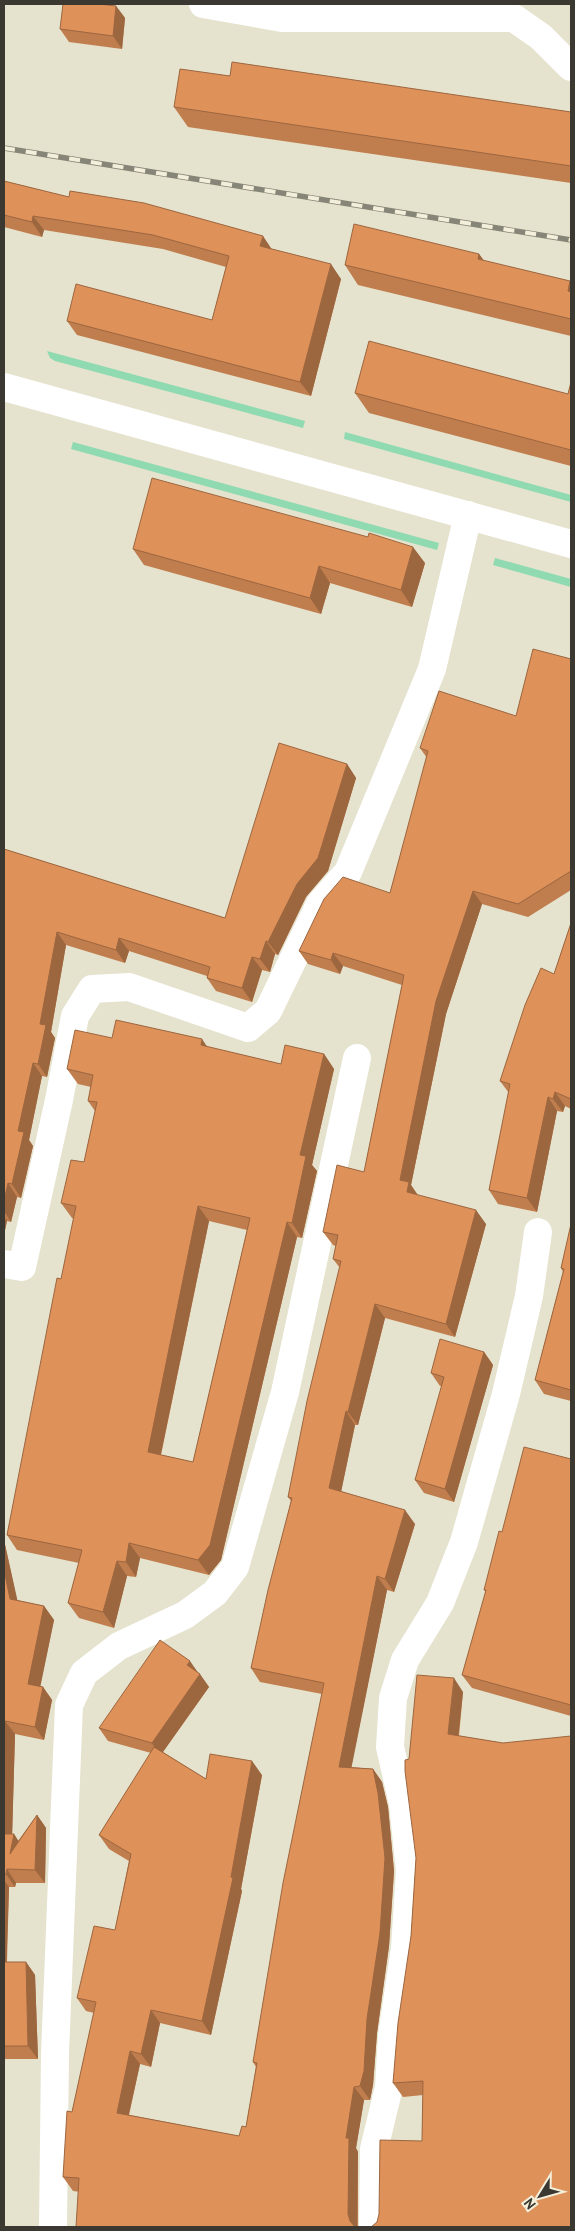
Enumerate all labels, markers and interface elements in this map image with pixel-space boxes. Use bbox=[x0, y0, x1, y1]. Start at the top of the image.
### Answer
north arrow bbox=[515, 2171, 565, 2221]
text: N bbox=[520, 2195, 540, 2213]

